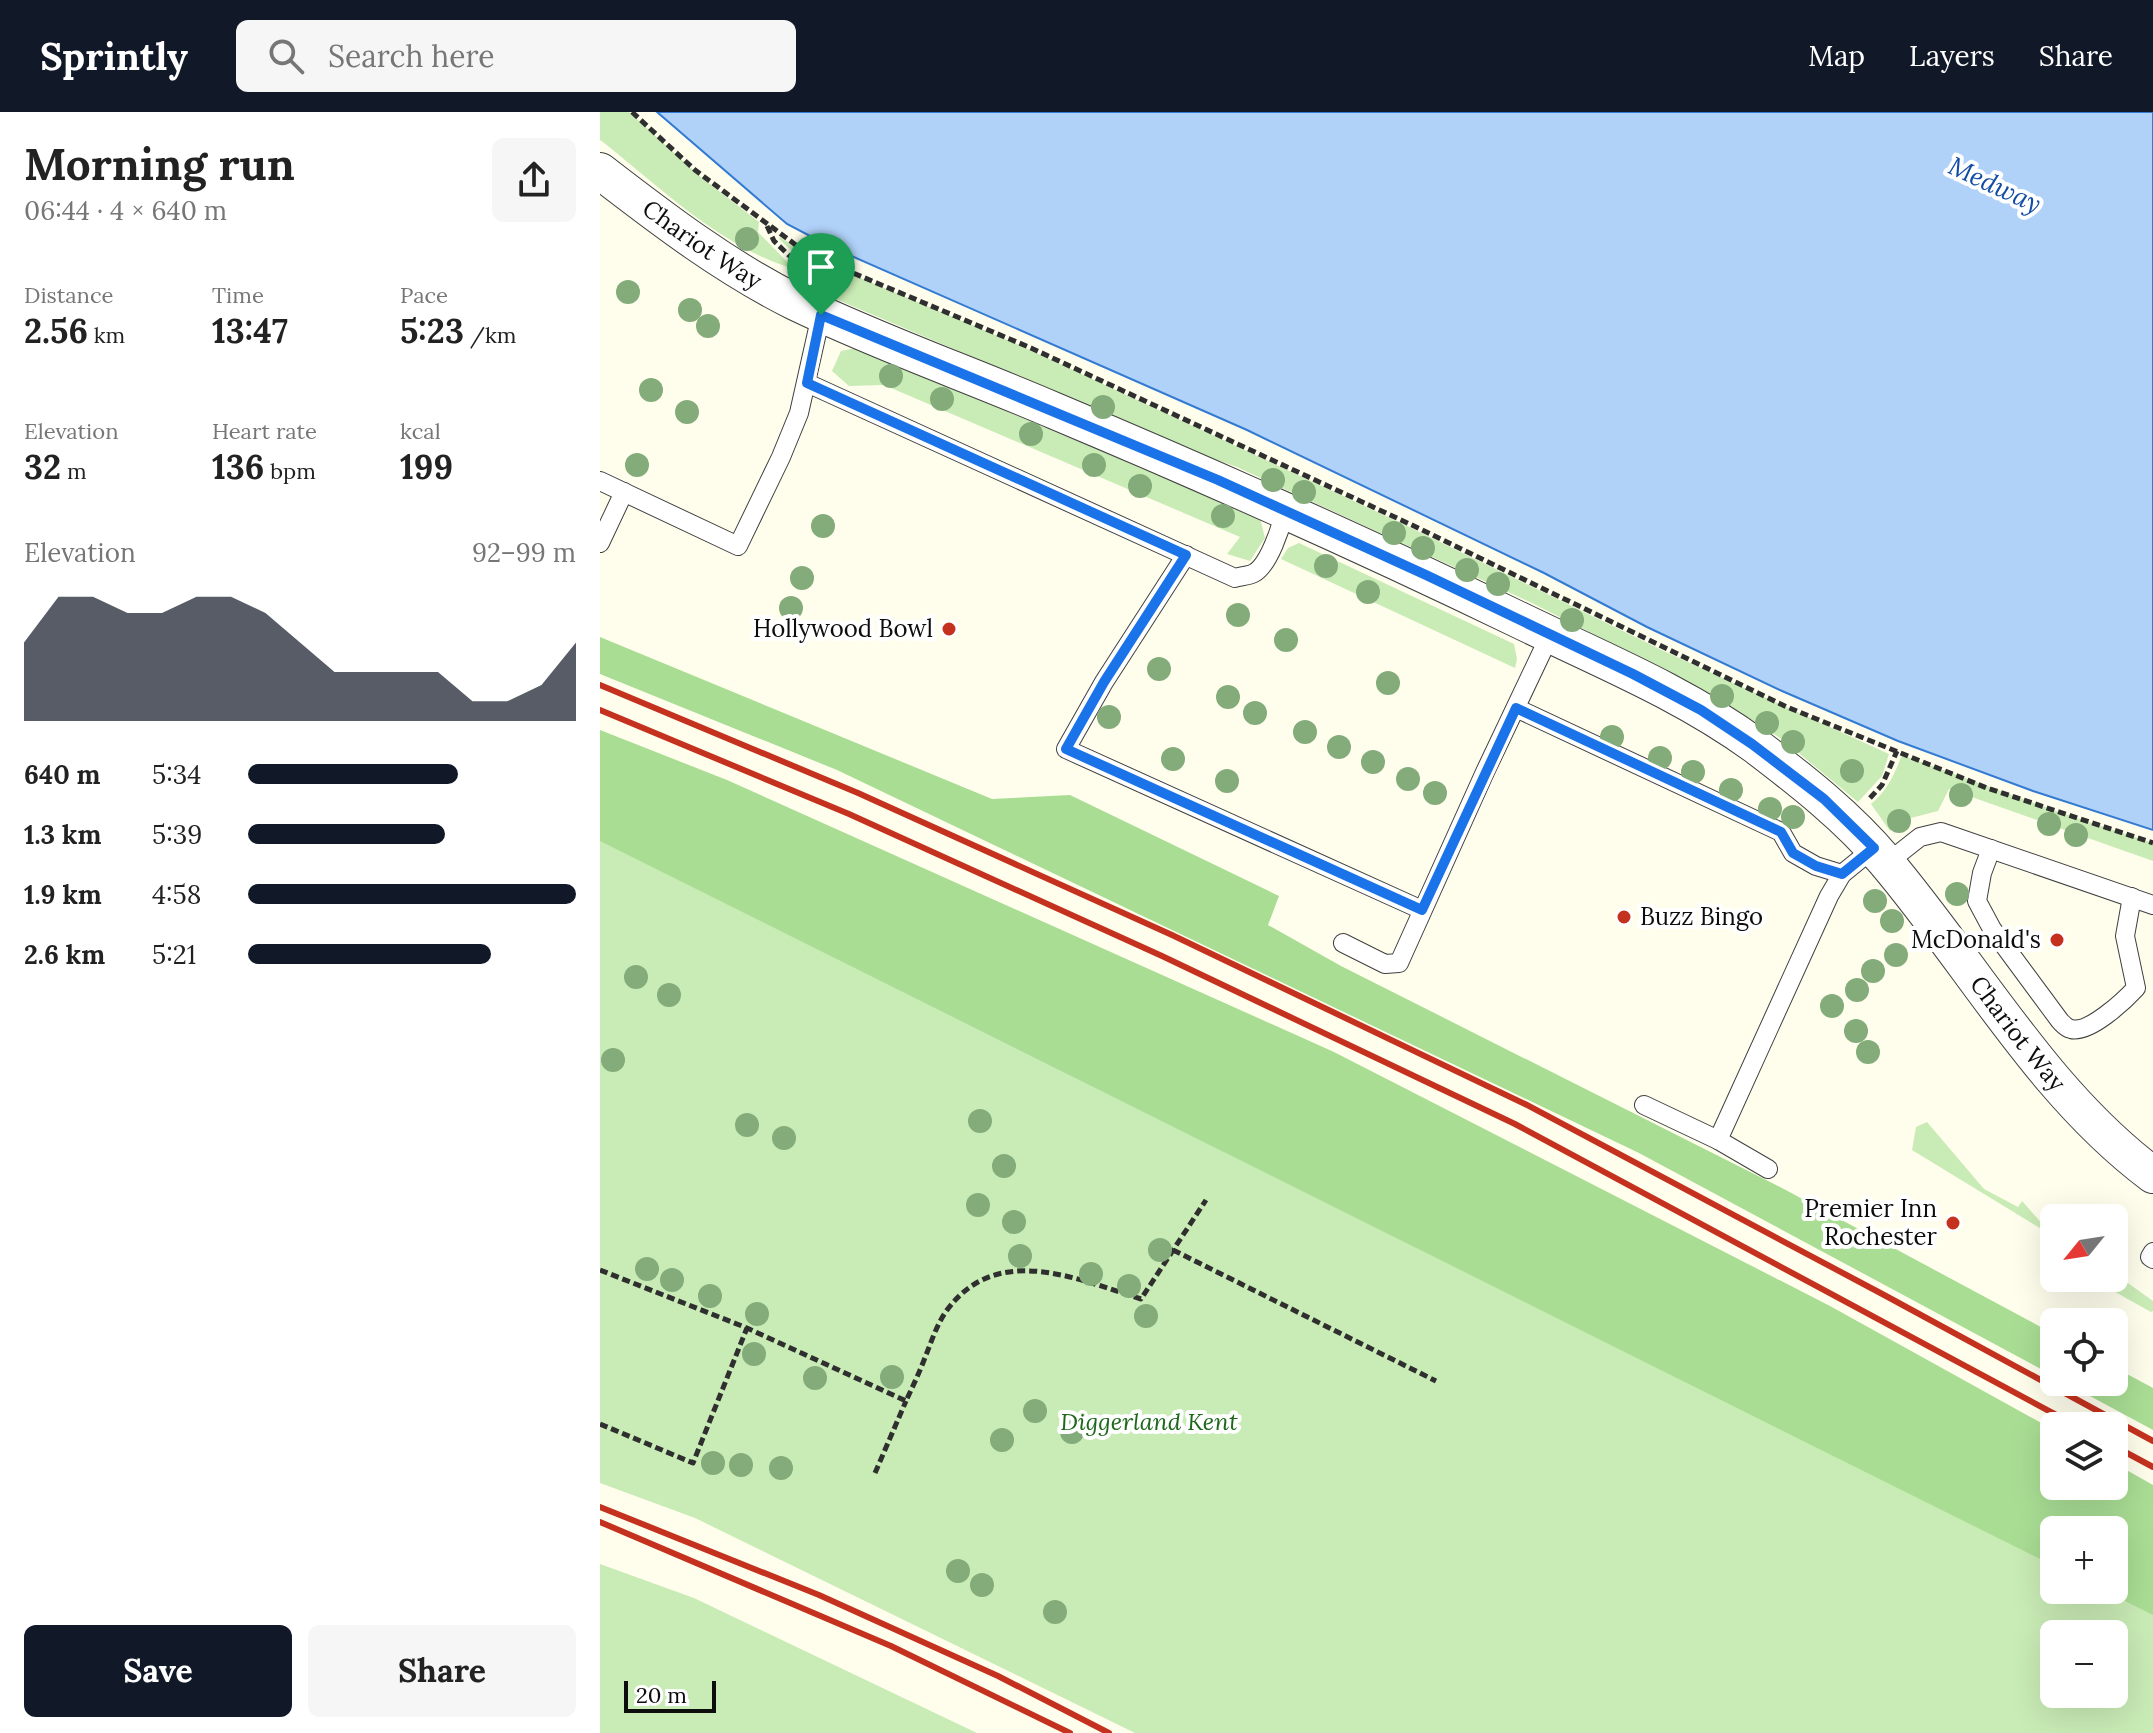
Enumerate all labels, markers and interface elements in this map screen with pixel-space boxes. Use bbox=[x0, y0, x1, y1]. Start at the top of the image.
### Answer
search box bbox=[236, 20, 796, 92]
text: Sprintly bbox=[40, 32, 188, 80]
icon: search bbox=[264, 34, 308, 78]
text: Search here bbox=[328, 37, 495, 75]
text: Map bbox=[1808, 38, 1865, 74]
text: Layers bbox=[1909, 38, 1995, 74]
text: Share bbox=[2039, 38, 2113, 74]
text: Morning run bbox=[24, 136, 295, 192]
button: share bbox=[492, 138, 576, 222]
water label: Medway bbox=[1943, 149, 2047, 220]
street label: Chariot Way bbox=[636, 193, 768, 296]
text: 06:44 · 4 × 640 m bbox=[24, 194, 227, 227]
pin bbox=[787, 233, 855, 315]
icon: arrive bbox=[799, 245, 843, 289]
text: Distance bbox=[24, 281, 114, 309]
text: Time bbox=[212, 281, 264, 309]
text: Pace bbox=[400, 281, 448, 309]
text: 2.56 bbox=[24, 309, 88, 352]
text: 13:47 bbox=[212, 309, 288, 352]
text: 5:23 bbox=[400, 309, 464, 352]
text: km bbox=[88, 321, 125, 349]
text: /km bbox=[464, 321, 516, 349]
text: Elevation bbox=[24, 417, 119, 445]
text: Heart rate bbox=[212, 417, 317, 445]
text: kcal bbox=[400, 417, 441, 445]
text: 32 bbox=[24, 445, 61, 488]
text: 136 bbox=[212, 445, 264, 488]
text: 199 bbox=[400, 445, 453, 488]
text: m bbox=[61, 457, 87, 485]
text: bpm bbox=[264, 457, 316, 485]
text: Elevation bbox=[24, 536, 136, 569]
text: 92–99 m bbox=[472, 536, 576, 569]
place label: Hollywood Bowl bbox=[753, 613, 933, 644]
marker: Hollywood Bowl bbox=[940, 620, 958, 638]
text: 640 m bbox=[24, 758, 100, 791]
text: 5:34 bbox=[152, 758, 201, 791]
text: 1.3 km bbox=[24, 818, 101, 851]
text: 5:39 bbox=[152, 818, 202, 851]
text: 1.9 km bbox=[24, 878, 102, 911]
text: 4:58 bbox=[152, 878, 201, 911]
place label: Buzz Bingo bbox=[1640, 901, 1763, 932]
marker: Buzz Bingo bbox=[1615, 908, 1633, 926]
place label: McDonald's bbox=[1911, 924, 2041, 955]
marker: McDonald's bbox=[2048, 931, 2066, 949]
text: 2.6 km bbox=[24, 938, 105, 971]
text: 5:21 bbox=[152, 938, 196, 971]
street label: Chariot Way bbox=[1963, 969, 2073, 1098]
place label: Premier Inn Rochester bbox=[1804, 1193, 1938, 1252]
north arrow bbox=[2040, 1204, 2128, 1292]
map controls bbox=[2040, 1204, 2128, 1708]
marker: Premier Inn Rochester bbox=[1944, 1214, 1962, 1232]
button: locate bbox=[2040, 1308, 2128, 1396]
park label: Diggerland Kent bbox=[1060, 1406, 1238, 1437]
button: layers bbox=[2040, 1412, 2128, 1500]
button: + bbox=[2040, 1516, 2128, 1604]
button: − bbox=[2040, 1620, 2128, 1708]
button: Save bbox=[24, 1625, 292, 1717]
button: Share bbox=[308, 1625, 576, 1717]
scale bar bbox=[624, 1677, 716, 1713]
text: 20 m bbox=[636, 1681, 687, 1709]

